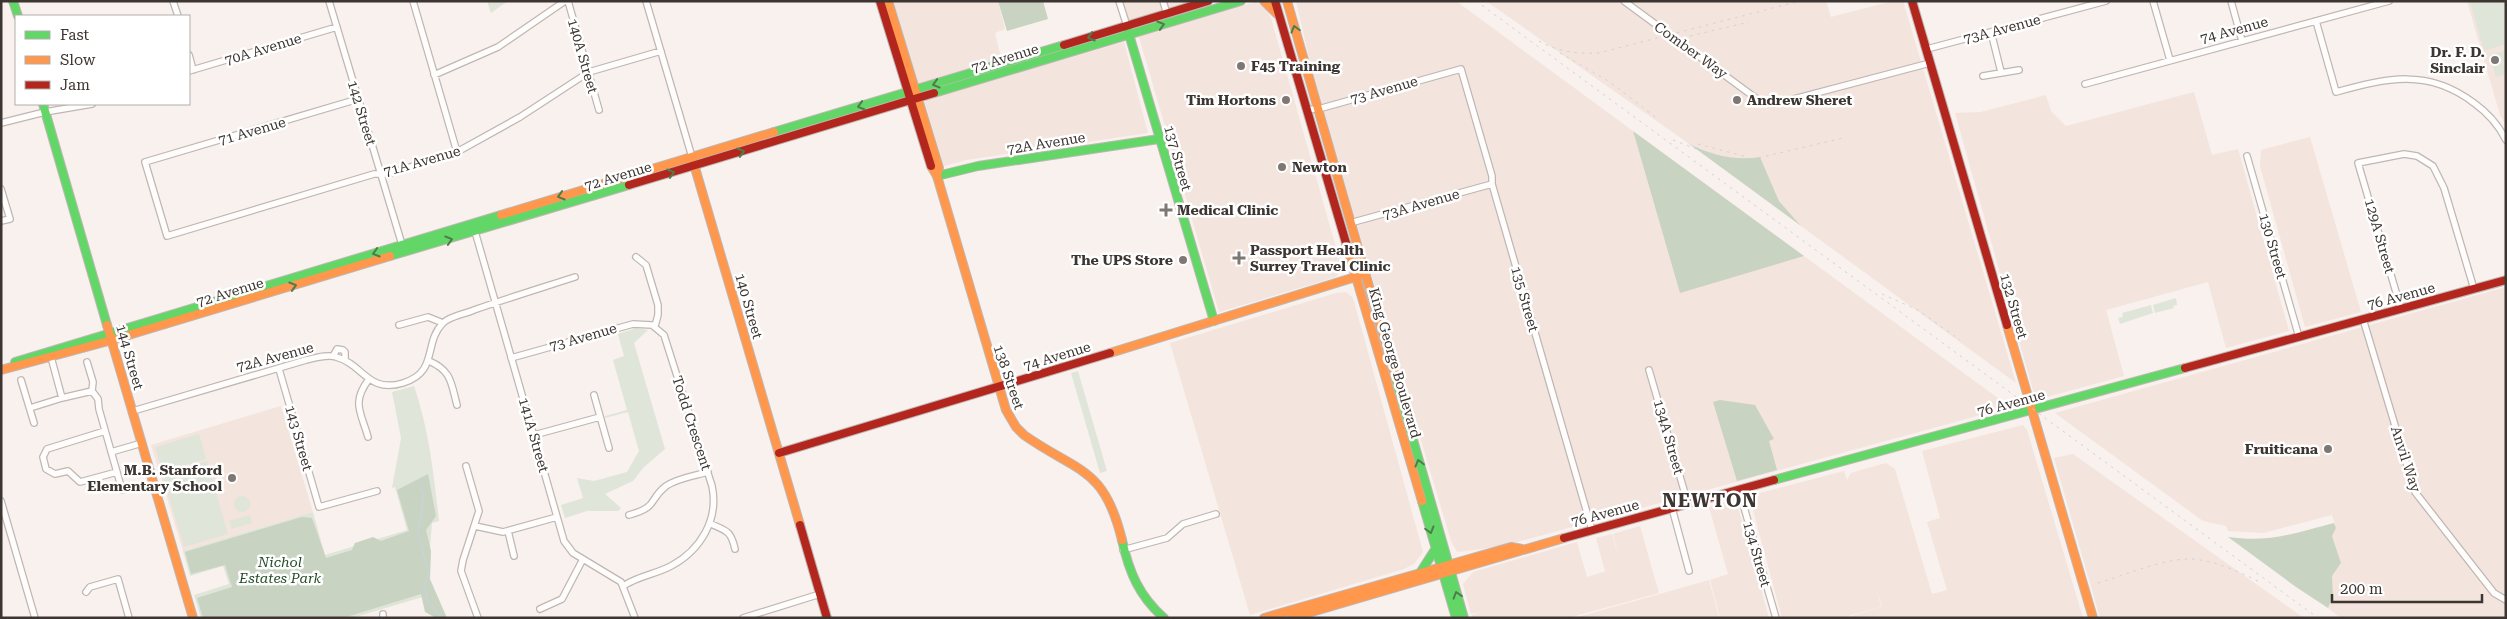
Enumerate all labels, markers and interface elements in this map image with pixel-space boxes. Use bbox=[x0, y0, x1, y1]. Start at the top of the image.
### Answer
street label: 73A Avenue bbox=[1962, 11, 2043, 47]
street label: 74 Avenue bbox=[2198, 13, 2270, 47]
legend bbox=[15, 15, 190, 105]
street label: 140A Street bbox=[565, 17, 601, 95]
street label: Comber Way bbox=[1651, 18, 1731, 82]
one-way arrow bbox=[1156, 20, 1165, 30]
one-way arrow bbox=[1291, 25, 1301, 33]
text: Fast bbox=[60, 26, 90, 44]
street label: 70A Avenue bbox=[223, 30, 304, 68]
one-way arrow bbox=[1088, 32, 1096, 42]
street label: 72 Avenue bbox=[969, 40, 1041, 76]
place label: Dr. F. D. Sinclair bbox=[2430, 44, 2486, 76]
text: Slow bbox=[60, 51, 96, 69]
marker: Dr. F. D. Sinclair bbox=[2489, 54, 2501, 66]
place label: F45 Training bbox=[1251, 58, 1341, 74]
marker: F45 Training bbox=[1235, 60, 1247, 72]
street label: 73 Avenue bbox=[1348, 73, 1420, 107]
text: Jam bbox=[60, 76, 90, 94]
one-way arrow bbox=[931, 78, 940, 89]
street label: 142 Street bbox=[345, 79, 379, 147]
place label: Tim Hortons bbox=[1186, 92, 1276, 108]
place label: Andrew Sheret bbox=[1747, 92, 1853, 108]
marker: Tim Hortons bbox=[1280, 94, 1292, 106]
marker: Andrew Sheret bbox=[1731, 94, 1743, 106]
one-way arrow bbox=[857, 101, 865, 111]
street label: 71 Avenue bbox=[216, 114, 288, 148]
street label: 137 Street bbox=[1161, 123, 1195, 193]
street label: 72A Avenue bbox=[1006, 129, 1087, 157]
street label: 71A Avenue bbox=[382, 142, 463, 180]
one-way arrow bbox=[736, 147, 745, 157]
street label: 72 Avenue bbox=[582, 158, 654, 194]
place label: Newton bbox=[1292, 159, 1348, 175]
marker: Newton bbox=[1276, 161, 1288, 173]
one-way arrow bbox=[666, 169, 674, 179]
street label: 73A Avenue bbox=[1381, 185, 1462, 223]
one-way arrow bbox=[558, 191, 566, 201]
street label: 129A Street bbox=[2362, 197, 2398, 275]
place label: Medical Clinic bbox=[1177, 202, 1278, 218]
marker: Medical Clinic bbox=[1159, 203, 1173, 217]
street label: 130 Street bbox=[2256, 211, 2290, 281]
one-way arrow bbox=[444, 235, 452, 245]
place label: Passport Health Surrey Travel Clinic bbox=[1250, 242, 1391, 274]
one-way arrow bbox=[372, 248, 380, 258]
marker: Passport Health Surrey Travel Clinic bbox=[1232, 251, 1246, 265]
place label: The UPS Store bbox=[1071, 252, 1173, 268]
marker: The UPS Store bbox=[1177, 254, 1189, 266]
street label: 135 Street bbox=[1508, 264, 1542, 334]
street label: 140 Street bbox=[732, 271, 766, 341]
street label: 132 Street bbox=[1997, 271, 2031, 341]
street label: 72 Avenue bbox=[194, 274, 266, 310]
street label: 76 Avenue bbox=[2365, 279, 2437, 313]
one-way arrow bbox=[288, 282, 297, 292]
street label: King George Boulevard bbox=[1366, 286, 1424, 440]
street label: 73 Avenue bbox=[547, 320, 619, 354]
street label: 144 Street bbox=[113, 322, 147, 392]
street label: 74 Avenue bbox=[1021, 338, 1093, 374]
street label: 72A Avenue bbox=[235, 339, 316, 375]
street label: 138 Street bbox=[990, 343, 1028, 411]
street label: Todd Crescent bbox=[669, 374, 715, 472]
street label: 76 Avenue bbox=[1975, 386, 2047, 420]
street label: 141A Street bbox=[516, 396, 552, 474]
street label: 134A Street bbox=[1651, 398, 1687, 476]
street label: 143 Street bbox=[282, 403, 316, 473]
street label: Anvil Way bbox=[2388, 424, 2424, 495]
place label: Fruiticana bbox=[2245, 441, 2319, 457]
marker: Fruiticana bbox=[2322, 443, 2334, 455]
one-way arrow bbox=[1415, 459, 1425, 467]
place label: M.B. Stanford Elementary School bbox=[87, 462, 223, 494]
marker: M.B. Stanford Elementary School bbox=[226, 472, 238, 484]
district label: NEWTON bbox=[1662, 489, 1758, 512]
street label: 76 Avenue bbox=[1569, 496, 1641, 530]
street label: 134 Street bbox=[1740, 519, 1774, 589]
one-way arrow bbox=[1425, 525, 1435, 533]
park label: Nichol Estates Park bbox=[238, 554, 321, 586]
scale bar bbox=[2332, 572, 2482, 604]
text: 200 m bbox=[2340, 580, 2383, 598]
one-way arrow bbox=[1453, 591, 1463, 599]

